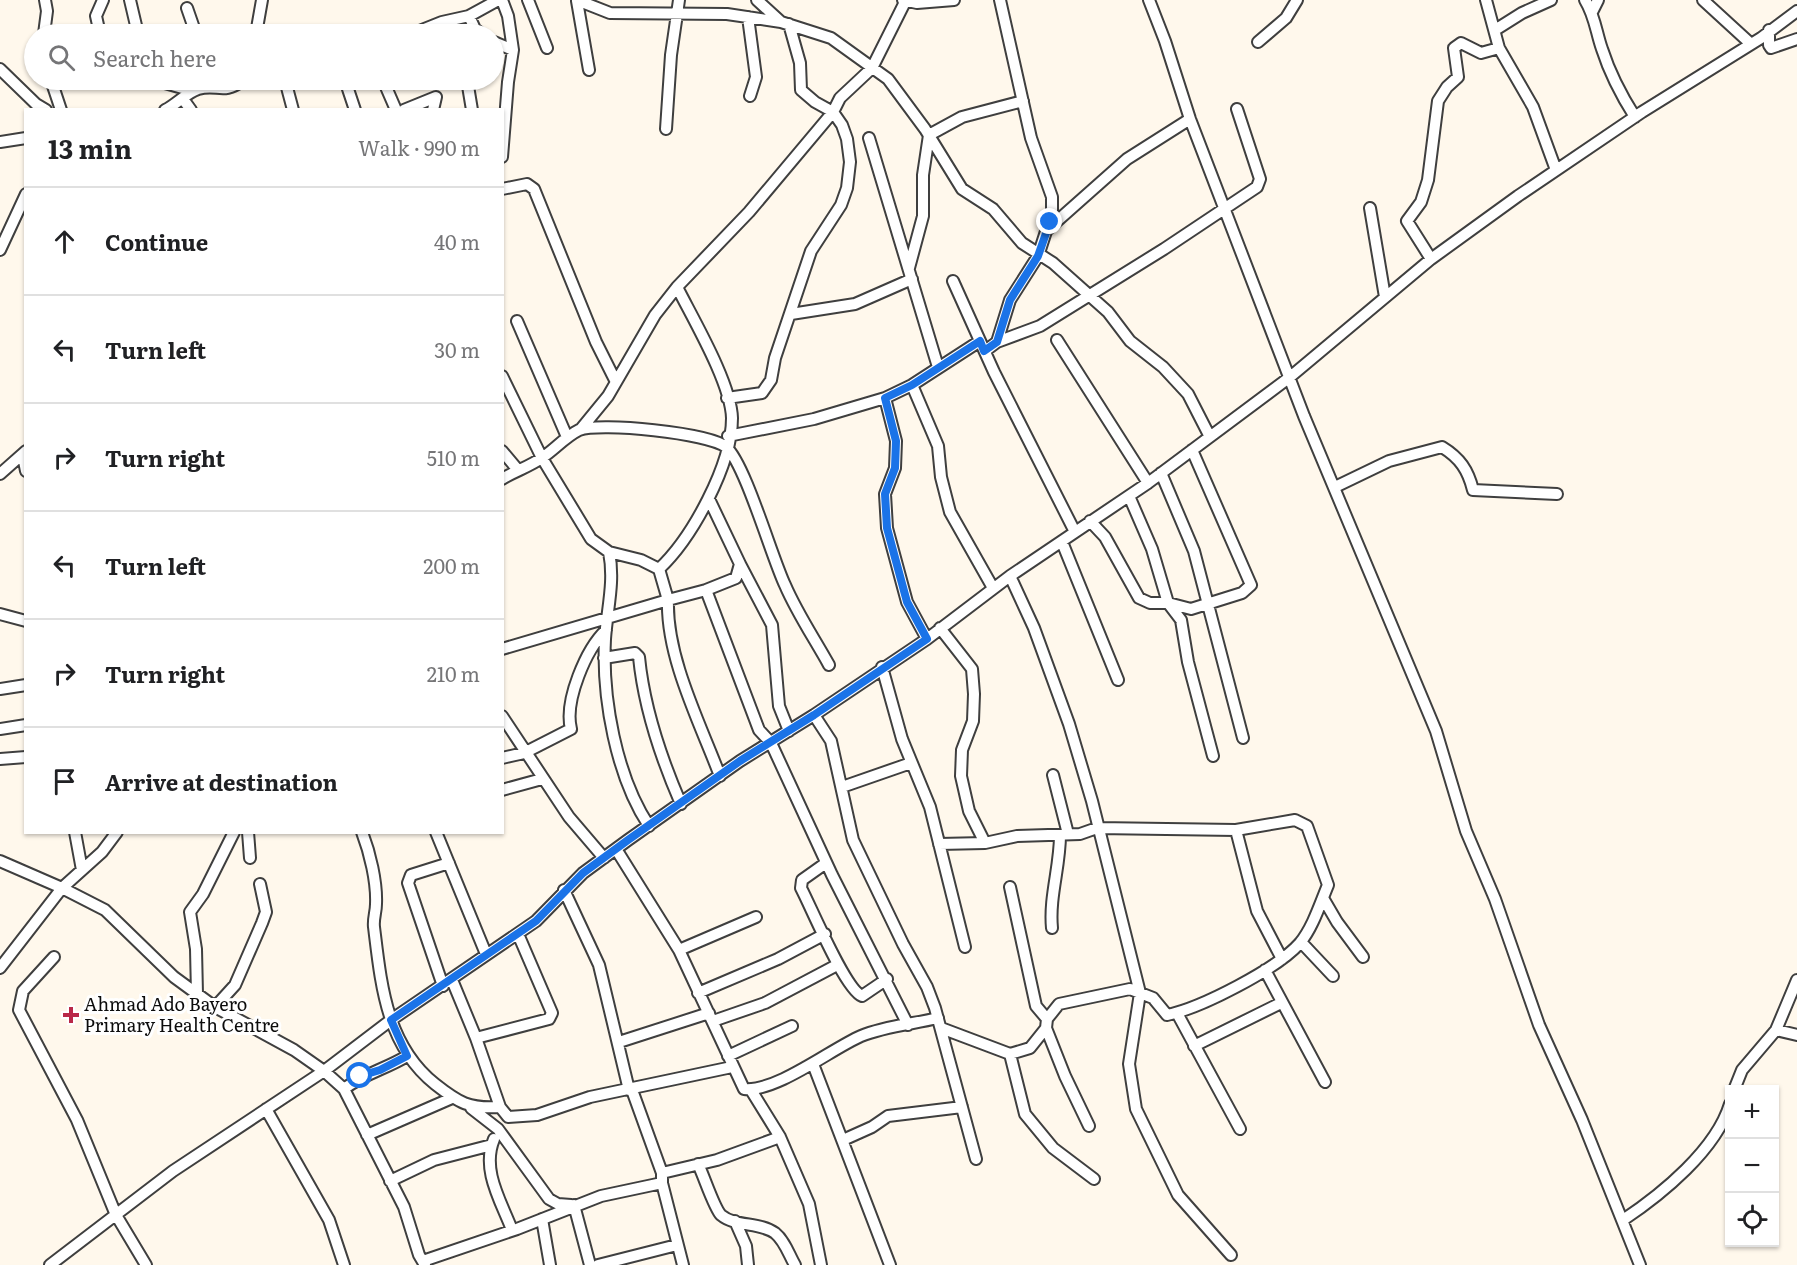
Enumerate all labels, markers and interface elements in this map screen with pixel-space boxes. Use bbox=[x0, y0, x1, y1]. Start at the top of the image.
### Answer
search box bbox=[24, 24, 504, 90]
icon: search bbox=[45, 41, 78, 74]
text: Search here bbox=[93, 41, 216, 74]
text: 13 min bbox=[48, 128, 132, 167]
text: Walk · 990 m bbox=[358, 132, 480, 162]
route end bbox=[1036, 208, 1062, 234]
icon: ahead bbox=[48, 225, 81, 258]
text: Continue bbox=[105, 225, 208, 258]
text: 40 m bbox=[434, 226, 480, 256]
icon: left bbox=[48, 333, 81, 366]
text: Turn left bbox=[105, 333, 206, 366]
text: 30 m bbox=[434, 334, 480, 364]
icon: right bbox=[48, 441, 81, 474]
text: Turn right bbox=[105, 441, 225, 474]
text: 510 m bbox=[427, 442, 480, 472]
icon: left bbox=[48, 549, 81, 582]
text: Turn left bbox=[105, 549, 206, 582]
text: 200 m bbox=[423, 550, 480, 580]
icon: right bbox=[48, 657, 81, 690]
text: Turn right bbox=[105, 657, 225, 690]
text: 210 m bbox=[427, 658, 480, 688]
icon: arrive bbox=[48, 765, 81, 798]
text: Arrive at destination bbox=[105, 765, 338, 798]
place label: Ahmad Ado Bayero Primary Health Centre bbox=[84, 990, 279, 1038]
marker: Ahmad Ado Bayero Primary Health Centre bbox=[62, 1006, 80, 1024]
route start bbox=[346, 1062, 372, 1088]
map controls bbox=[1725, 1085, 1779, 1247]
button: + bbox=[1725, 1085, 1779, 1139]
button: − bbox=[1725, 1139, 1779, 1193]
button: locate bbox=[1725, 1193, 1779, 1247]

